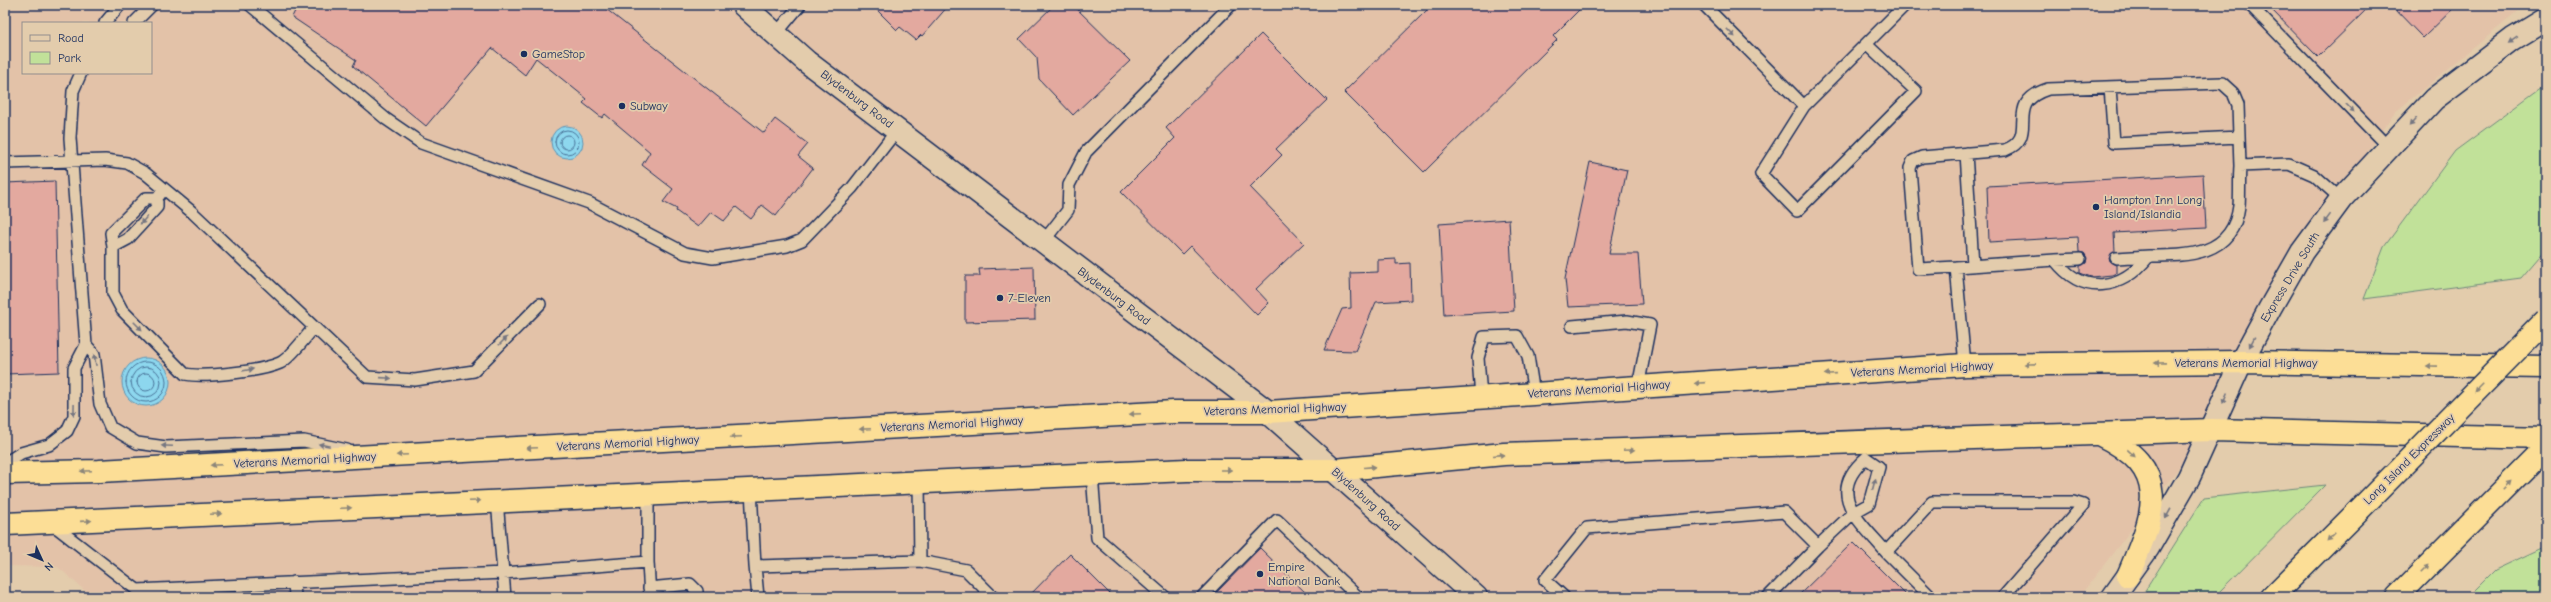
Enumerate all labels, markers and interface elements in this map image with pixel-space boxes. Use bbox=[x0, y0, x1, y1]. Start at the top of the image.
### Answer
legend bbox=[22, 22, 152, 74]
one-way arrow bbox=[1726, 28, 1736, 38]
text: Road bbox=[58, 31, 84, 45]
one-way arrow bbox=[2508, 36, 2518, 44]
place label: GameStop bbox=[532, 47, 585, 61]
marker: GameStop bbox=[519, 49, 529, 59]
text: Park bbox=[58, 51, 81, 65]
street label: Blydenburg Road bbox=[818, 67, 896, 131]
place label: Subway bbox=[630, 99, 668, 113]
marker: Subway bbox=[617, 101, 627, 111]
one-way arrow bbox=[2346, 103, 2355, 113]
one-way arrow bbox=[2408, 117, 2418, 127]
place label: Hampton Inn Long Island/Islandia bbox=[2104, 193, 2202, 221]
marker: Hampton Inn Long Island/Islandia bbox=[2091, 202, 2101, 212]
one-way arrow bbox=[2322, 213, 2331, 224]
one-way arrow bbox=[140, 215, 149, 226]
street label: Express Drive South bbox=[2258, 229, 2322, 325]
street label: Blydenburg Road bbox=[1075, 264, 1153, 328]
place label: 7-Eleven bbox=[1008, 291, 1051, 305]
marker: 7-Eleven bbox=[995, 293, 1005, 303]
one-way arrow bbox=[133, 321, 143, 331]
one-way arrow bbox=[2248, 336, 2255, 347]
one-way arrow bbox=[498, 337, 508, 346]
one-way arrow bbox=[92, 354, 98, 366]
street label: Veterans Memorial Highway bbox=[2175, 356, 2318, 370]
street label: Veterans Memorial Highway bbox=[1850, 358, 1994, 380]
one-way arrow bbox=[2153, 360, 2166, 366]
one-way arrow bbox=[2023, 361, 2036, 367]
one-way arrow bbox=[2426, 362, 2438, 369]
one-way arrow bbox=[241, 366, 254, 372]
one-way arrow bbox=[1824, 370, 1836, 377]
one-way arrow bbox=[380, 375, 392, 382]
street label: Veterans Memorial Highway bbox=[1527, 377, 1671, 401]
one-way arrow bbox=[1694, 379, 1706, 386]
one-way arrow bbox=[2474, 383, 2484, 393]
one-way arrow bbox=[2222, 392, 2228, 404]
street label: Veterans Memorial Highway bbox=[1204, 399, 1347, 418]
one-way arrow bbox=[71, 404, 77, 417]
street label: Long Island Expressway bbox=[2361, 410, 2458, 507]
one-way arrow bbox=[1129, 411, 1141, 418]
street label: Veterans Memorial Highway bbox=[880, 413, 1024, 435]
one-way arrow bbox=[859, 426, 871, 433]
street label: Veterans Memorial Highway bbox=[556, 432, 700, 454]
one-way arrow bbox=[730, 433, 742, 440]
one-way arrow bbox=[318, 442, 330, 448]
one-way arrow bbox=[161, 443, 173, 450]
one-way arrow bbox=[526, 444, 538, 451]
one-way arrow bbox=[1623, 446, 1635, 453]
one-way arrow bbox=[2126, 448, 2136, 458]
street label: Veterans Memorial Highway bbox=[233, 449, 377, 471]
one-way arrow bbox=[396, 451, 408, 458]
one-way arrow bbox=[1493, 451, 1505, 458]
one-way arrow bbox=[210, 461, 222, 468]
one-way arrow bbox=[1364, 463, 1376, 470]
street label: Blydenburg Road bbox=[1329, 465, 1403, 533]
one-way arrow bbox=[1220, 467, 1233, 473]
one-way arrow bbox=[79, 468, 92, 474]
one-way arrow bbox=[1871, 478, 1877, 490]
one-way arrow bbox=[2503, 480, 2512, 490]
one-way arrow bbox=[469, 498, 481, 505]
one-way arrow bbox=[340, 505, 353, 511]
one-way arrow bbox=[2165, 509, 2171, 520]
one-way arrow bbox=[210, 511, 222, 518]
one-way arrow bbox=[80, 518, 92, 525]
one-way arrow bbox=[2326, 532, 2336, 542]
north arrow bbox=[22, 540, 62, 580]
text: N bbox=[42, 559, 56, 574]
place label: Empire National Bank bbox=[1268, 560, 1340, 588]
one-way arrow bbox=[2420, 564, 2429, 574]
marker: Empire National Bank bbox=[1255, 569, 1265, 579]

